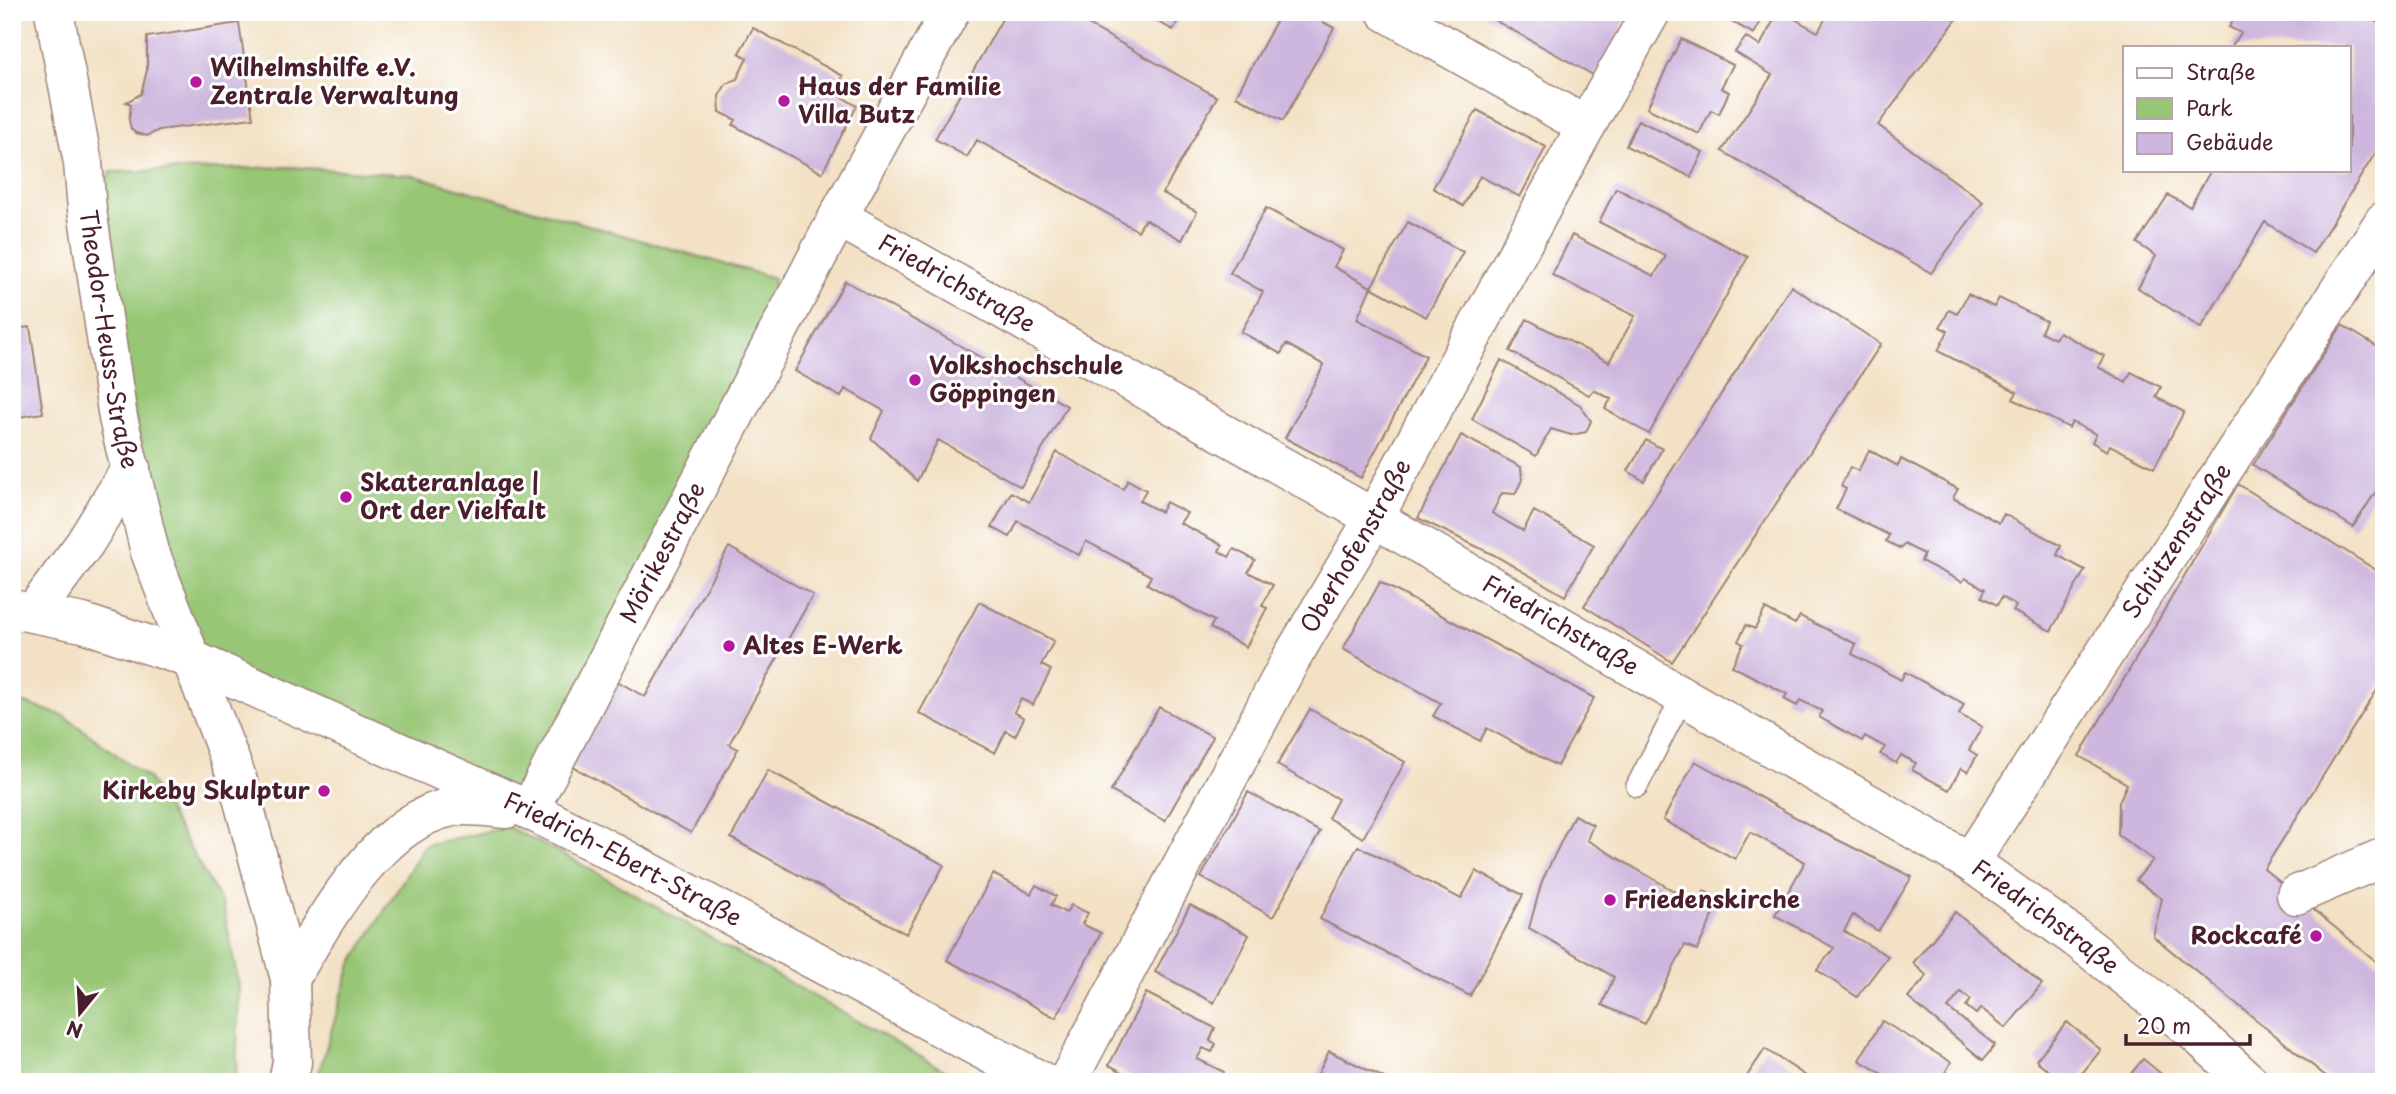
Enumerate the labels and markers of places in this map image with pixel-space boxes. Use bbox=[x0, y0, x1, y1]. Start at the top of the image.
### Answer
place label: Wilhelmshilfe e.V. Zentrale Verwaltung bbox=[210, 48, 459, 112]
place label: Haus der Familie Villa Butz bbox=[798, 67, 1001, 131]
marker: Wilhelmshilfe e.V. Zentrale Verwaltung bbox=[188, 74, 204, 90]
marker: Haus der Familie Villa Butz bbox=[776, 93, 792, 109]
place label: Volkshochschule Göppingen bbox=[929, 346, 1123, 410]
marker: Volkshochschule Göppingen bbox=[907, 372, 923, 388]
place label: Skateranlage | Ort der Vielfalt bbox=[360, 463, 546, 527]
marker: Skateranlage | Ort der Vielfalt bbox=[338, 489, 354, 505]
place label: Altes E-Werk bbox=[743, 626, 903, 662]
marker: Altes E-Werk bbox=[721, 638, 737, 654]
place label: Kirkeby Skulptur bbox=[102, 771, 311, 807]
marker: Kirkeby Skulptur bbox=[316, 783, 332, 799]
place label: Friedenskirche bbox=[1624, 880, 1800, 916]
marker: Friedenskirche bbox=[1602, 892, 1618, 908]
place label: Rockcafé bbox=[2191, 916, 2302, 952]
marker: Rockcafé bbox=[2308, 928, 2324, 944]

